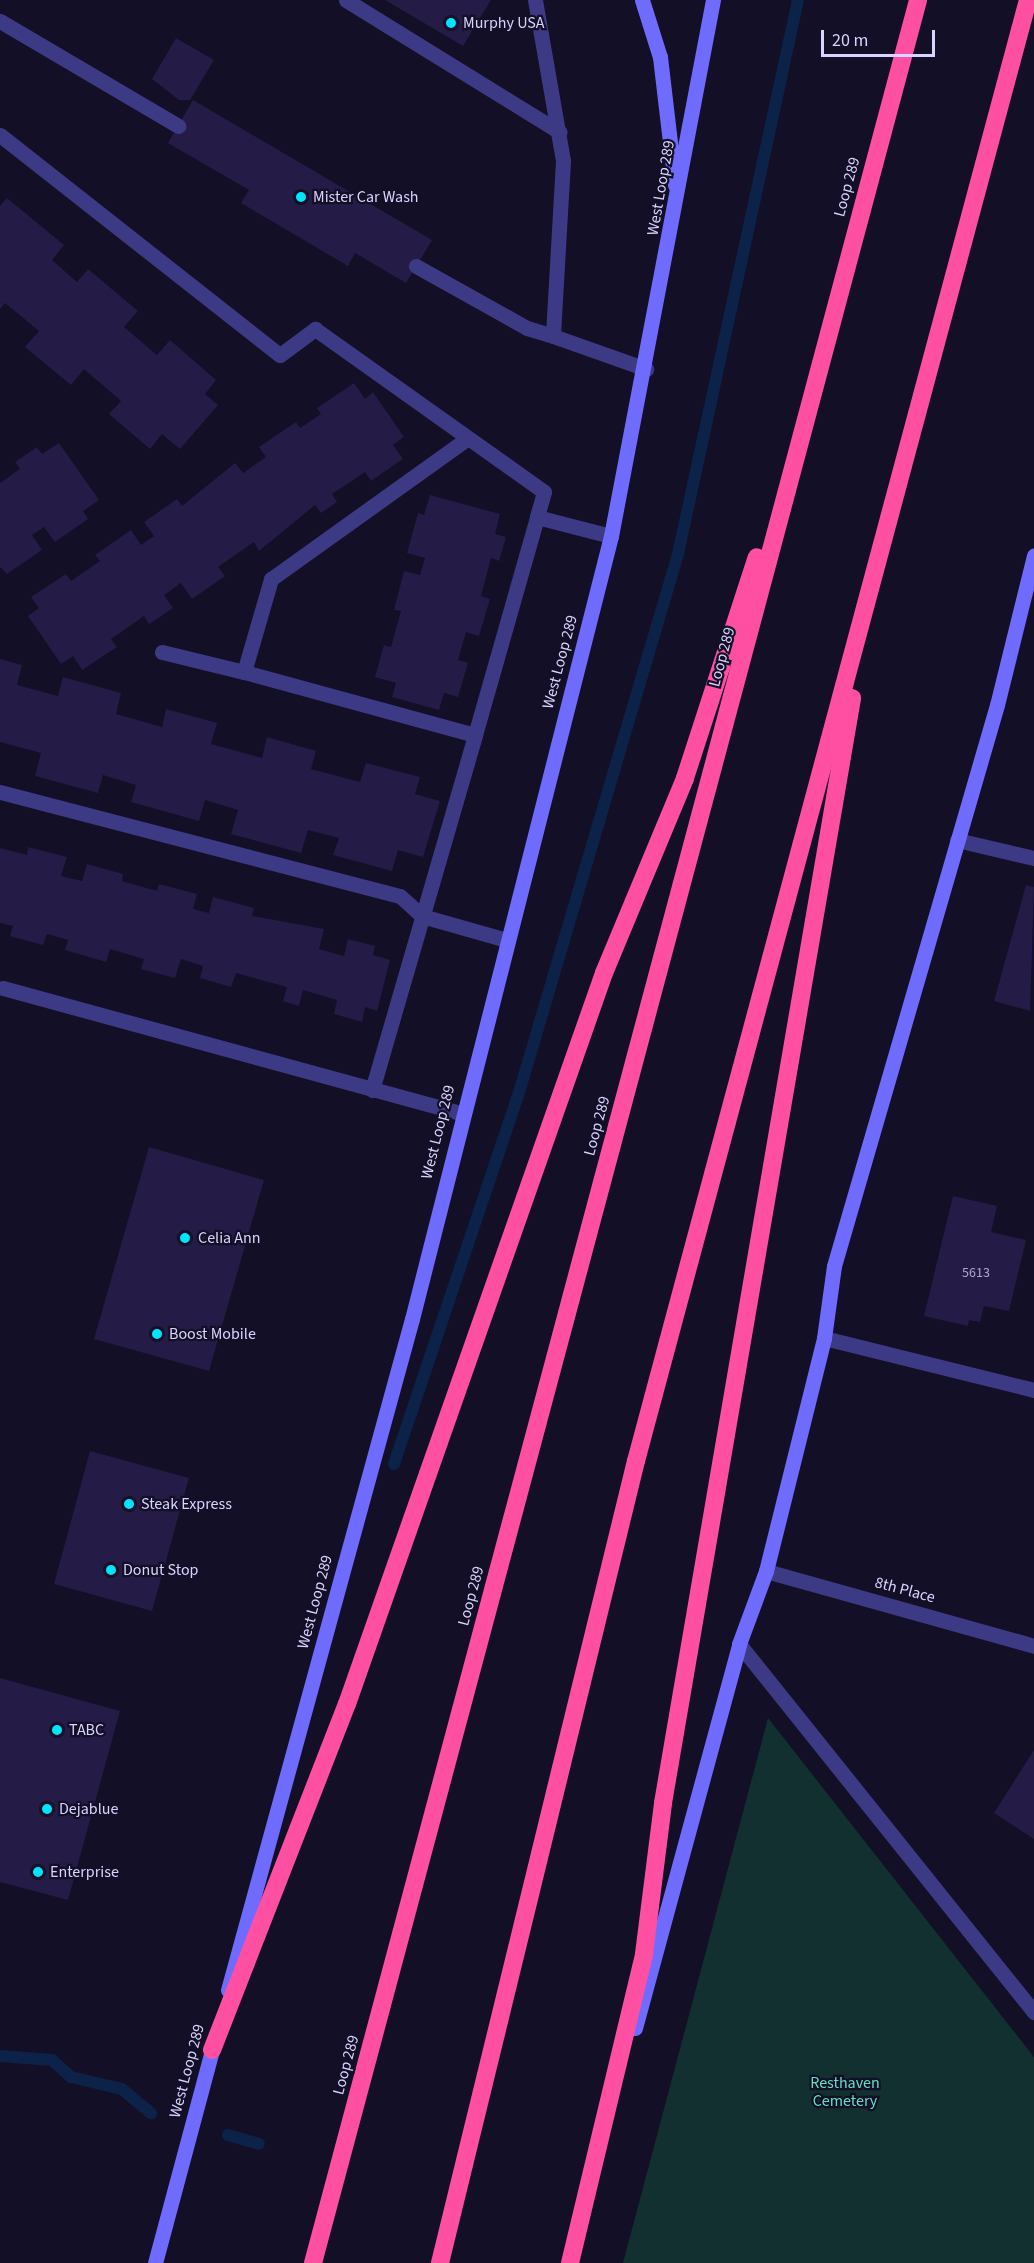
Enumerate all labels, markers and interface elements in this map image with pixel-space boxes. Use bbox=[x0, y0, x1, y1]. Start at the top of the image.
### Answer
place label: Murphy USA bbox=[463, 13, 545, 33]
marker: Murphy USA bbox=[444, 16, 458, 30]
scale bar bbox=[824, 18, 938, 56]
text: 20 m bbox=[832, 28, 868, 53]
street label: West Loop 289 bbox=[643, 139, 679, 237]
street label: Loop 289 bbox=[830, 155, 864, 219]
place label: Mister Car Wash bbox=[313, 187, 419, 207]
marker: Mister Car Wash bbox=[294, 190, 308, 204]
street label: West Loop 289 bbox=[538, 613, 582, 711]
street label: Loop 289 bbox=[705, 625, 739, 689]
street label: West Loop 289 bbox=[417, 1083, 459, 1181]
street label: Loop 289 bbox=[580, 1094, 614, 1158]
place label: Celia Ann bbox=[198, 1228, 261, 1248]
marker: Celia Ann bbox=[176, 1229, 194, 1247]
house number: 5613 bbox=[962, 1265, 990, 1281]
place label: Boost Mobile bbox=[169, 1324, 256, 1344]
marker: Boost Mobile bbox=[150, 1327, 164, 1341]
place label: Steak Express bbox=[141, 1494, 232, 1514]
marker: Steak Express bbox=[122, 1497, 136, 1511]
street label: West Loop 289 bbox=[293, 1553, 337, 1651]
place label: Donut Stop bbox=[123, 1560, 198, 1580]
marker: Donut Stop bbox=[104, 1563, 118, 1577]
street label: Loop 289 bbox=[454, 1564, 488, 1628]
street label: 8th Place bbox=[873, 1573, 937, 1607]
place label: TABC bbox=[69, 1720, 104, 1740]
marker: TABC bbox=[50, 1723, 64, 1737]
place label: Dejablue bbox=[59, 1799, 118, 1819]
marker: Dejablue bbox=[40, 1802, 54, 1816]
place label: Enterprise bbox=[50, 1862, 119, 1882]
marker: Enterprise bbox=[31, 1865, 45, 1879]
street label: West Loop 289 bbox=[165, 2022, 209, 2120]
street label: Loop 289 bbox=[329, 2033, 363, 2097]
park label: Resthaven Cemetery bbox=[810, 2073, 880, 2111]

